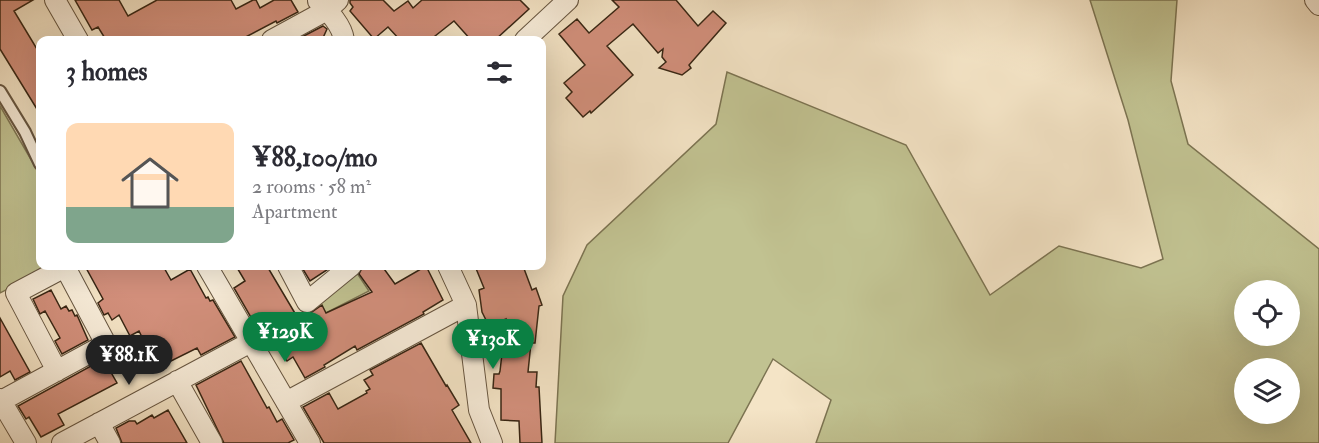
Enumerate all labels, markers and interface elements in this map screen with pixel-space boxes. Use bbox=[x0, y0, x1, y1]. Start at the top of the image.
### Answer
text: 3 homes bbox=[66, 56, 147, 88]
icon: filters bbox=[483, 56, 516, 89]
text: ¥88,100/mo bbox=[252, 142, 377, 174]
icon: home bbox=[114, 147, 186, 219]
text: 2 rooms · 58 m² bbox=[252, 174, 371, 199]
text: Apartment bbox=[252, 199, 337, 224]
map controls bbox=[1234, 280, 1300, 424]
button: locate bbox=[1234, 280, 1300, 346]
pin: ¥129K bbox=[243, 312, 327, 363]
text: ¥129K bbox=[257, 319, 313, 344]
pin: ¥130K bbox=[451, 319, 535, 370]
text: ¥130K bbox=[466, 326, 520, 351]
pin: ¥88.1K bbox=[80, 335, 178, 386]
text: ¥88.1K bbox=[100, 342, 158, 367]
button: layers bbox=[1234, 358, 1300, 424]

